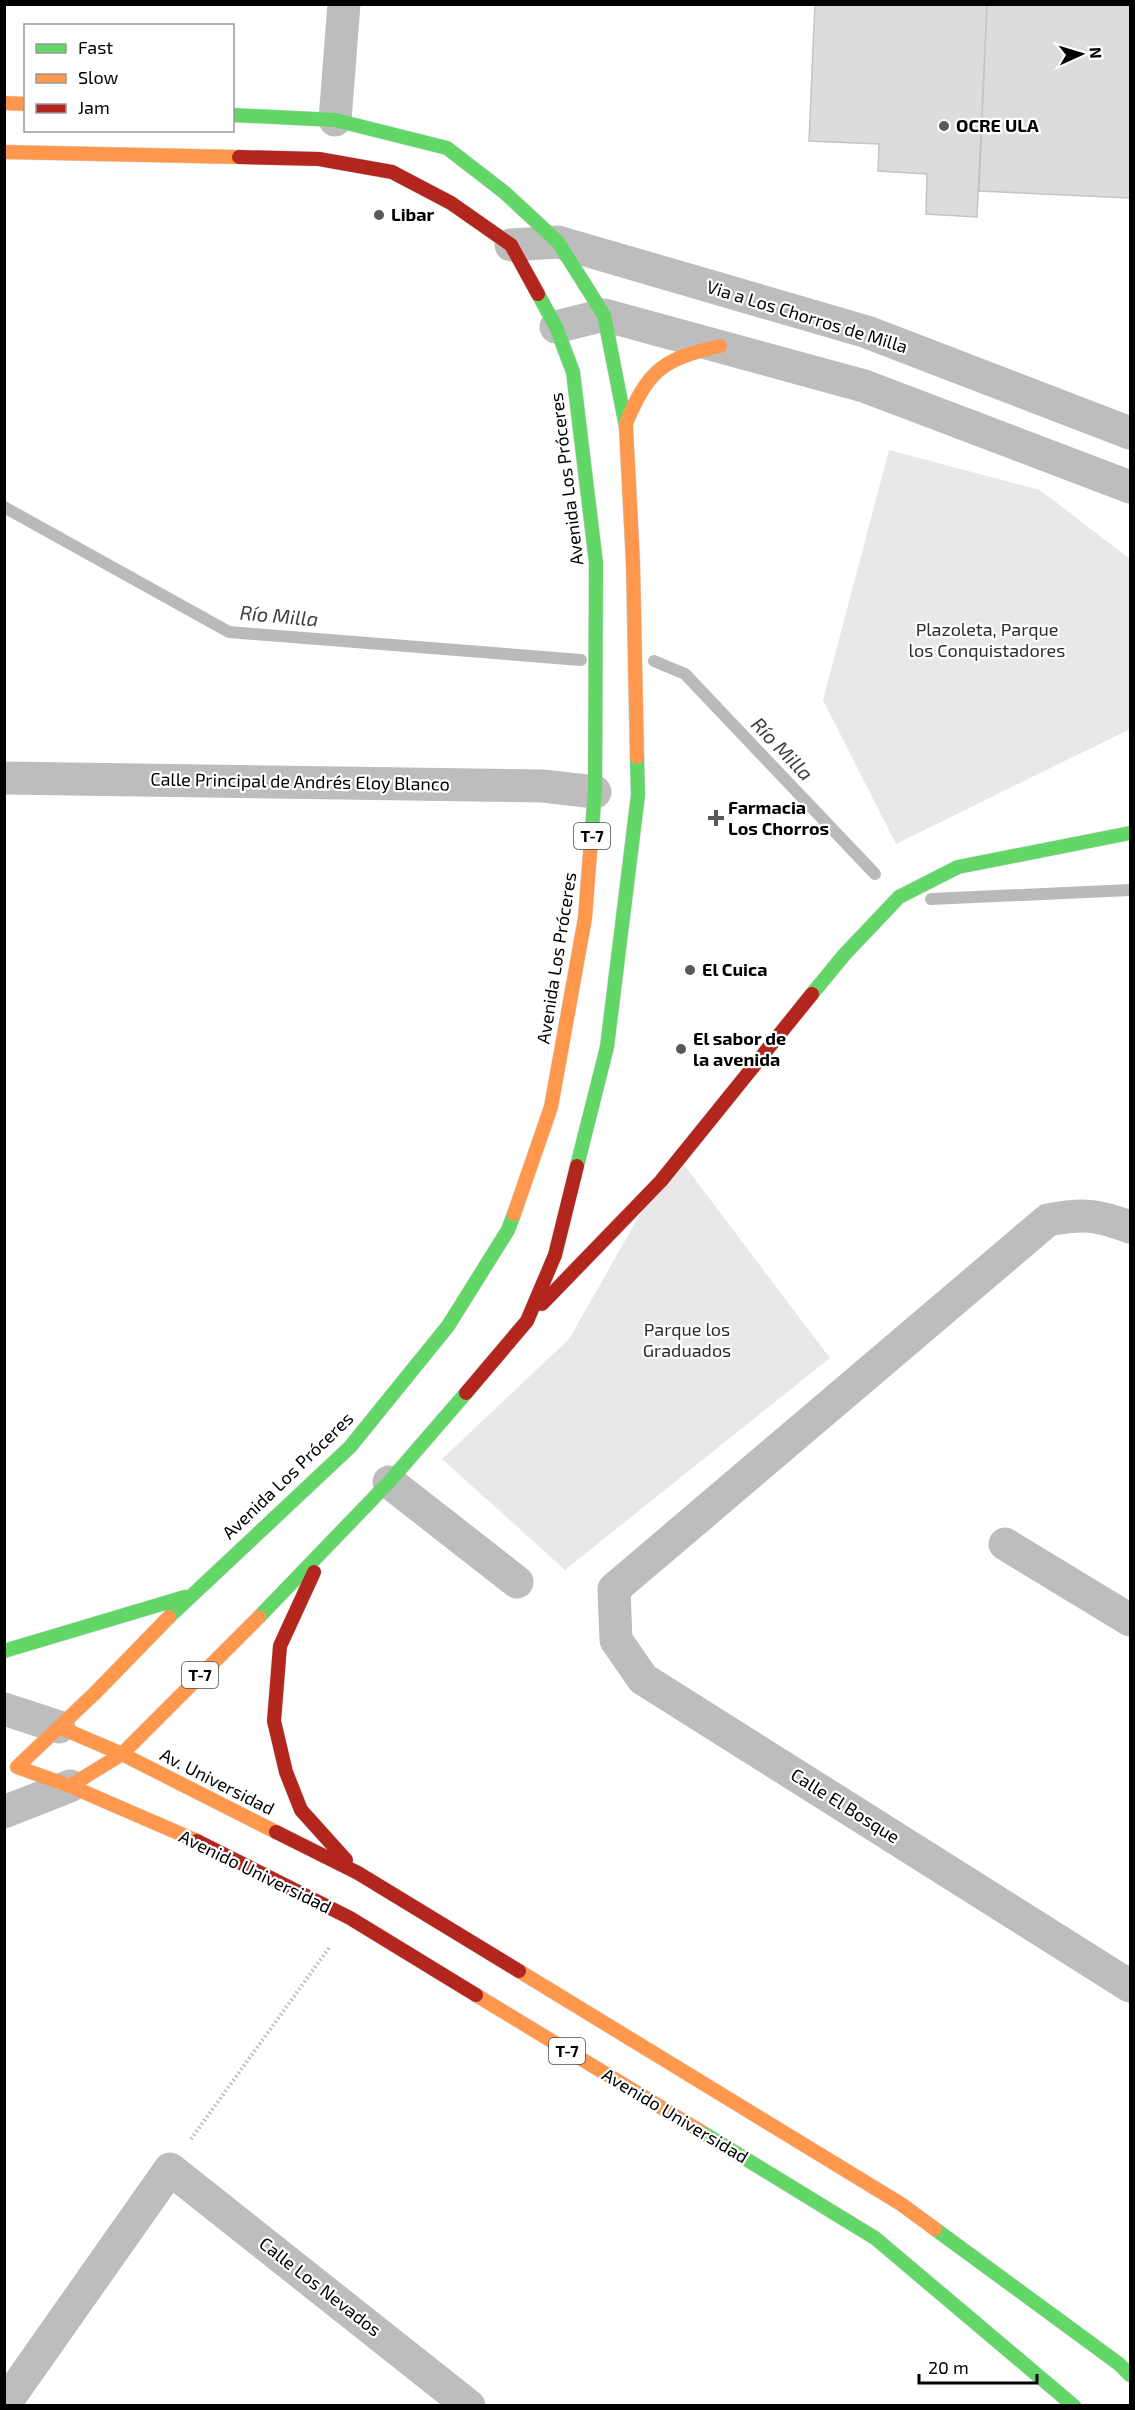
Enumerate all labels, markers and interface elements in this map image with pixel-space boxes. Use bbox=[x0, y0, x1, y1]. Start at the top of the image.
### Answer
legend bbox=[24, 24, 234, 132]
north arrow bbox=[1051, 24, 1111, 84]
text: Fast bbox=[78, 36, 113, 58]
text: N bbox=[1087, 46, 1106, 59]
text: Slow bbox=[78, 66, 119, 88]
text: Jam bbox=[78, 96, 110, 118]
place label: OCRE ULA bbox=[956, 114, 1039, 136]
marker: OCRE ULA bbox=[937, 119, 951, 133]
place label: Libar bbox=[391, 203, 435, 225]
marker: Libar bbox=[372, 208, 386, 222]
street label: Via a Los Chorros de Milla bbox=[704, 275, 911, 357]
street label: Avenida Los Próceres bbox=[545, 392, 588, 567]
water label: Río Milla bbox=[239, 600, 319, 630]
park label: Plazoleta, Parque los Conquistadores bbox=[909, 618, 1065, 661]
water label: Río Milla bbox=[747, 712, 819, 785]
street label: Calle Principal de Andrés Eloy Blanco bbox=[150, 767, 450, 795]
place label: Farmacia Los Chorros bbox=[728, 796, 829, 839]
marker: Farmacia Los Chorros bbox=[709, 811, 723, 825]
road number: T-7 bbox=[574, 823, 610, 849]
street label: Avenida Los Próceres bbox=[532, 870, 580, 1045]
place label: El Cuica bbox=[702, 958, 767, 980]
marker: El Cuica bbox=[683, 963, 697, 977]
place label: El sabor de la avenida bbox=[693, 1027, 786, 1070]
marker: El sabor de la avenida bbox=[674, 1042, 688, 1056]
park label: Parque los Graduados bbox=[643, 1318, 731, 1361]
street label: Avenida Los Próceres bbox=[217, 1407, 357, 1543]
road number: T-7 bbox=[182, 1662, 218, 1688]
street label: Av. Universidad bbox=[157, 1743, 278, 1819]
street label: Calle El Bosque bbox=[787, 1763, 904, 1847]
street label: Avenido Universidad bbox=[176, 1825, 335, 1918]
road number: T-7 bbox=[549, 2038, 585, 2064]
street label: Avenido Universidad bbox=[598, 2063, 753, 2168]
street label: Calle Los Nevados bbox=[255, 2232, 386, 2341]
scale bar bbox=[919, 2347, 1038, 2385]
text: 20 m bbox=[928, 2356, 969, 2378]

